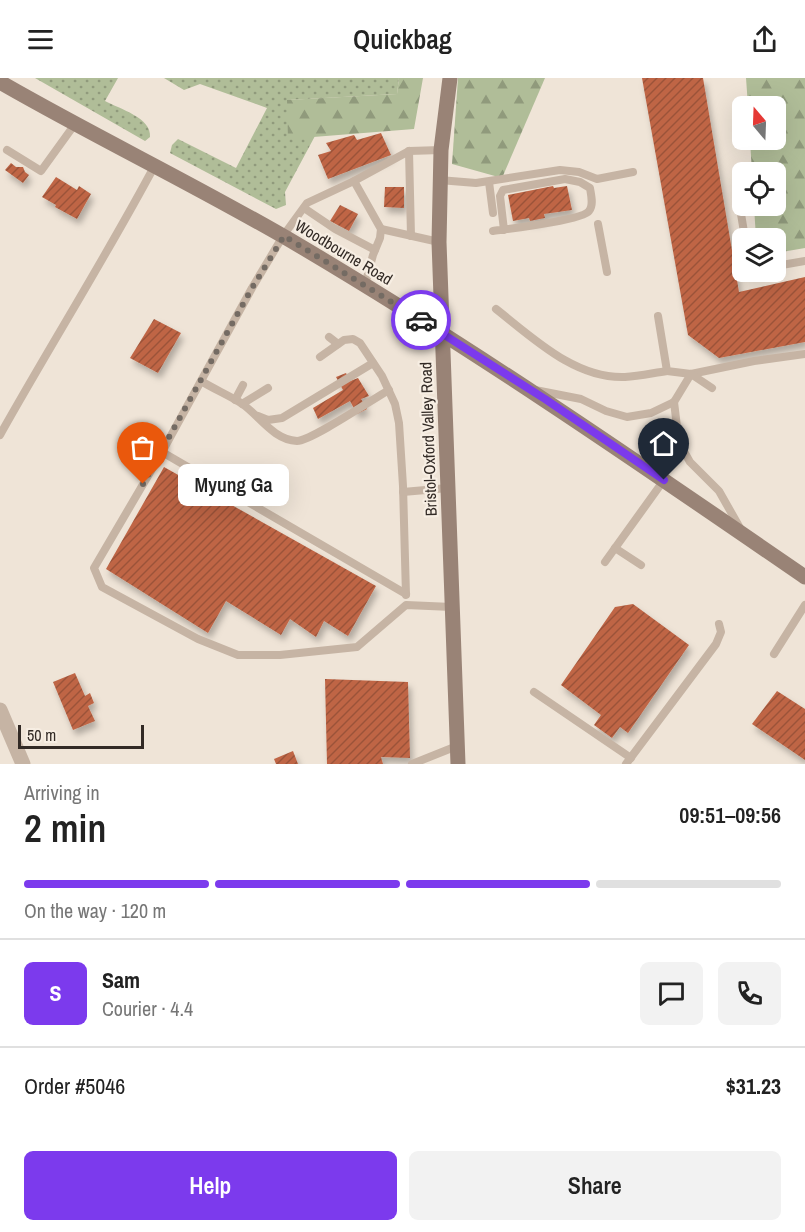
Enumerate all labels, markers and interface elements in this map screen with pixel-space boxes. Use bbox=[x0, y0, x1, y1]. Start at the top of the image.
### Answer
text: Quickbag bbox=[353, 21, 452, 57]
icon: menu bbox=[24, 23, 57, 56]
icon: share bbox=[748, 23, 781, 56]
north arrow bbox=[732, 96, 786, 150]
map controls bbox=[732, 96, 786, 282]
button: locate bbox=[732, 162, 786, 216]
street label: Woodbourne Road bbox=[291, 214, 397, 290]
button: layers bbox=[732, 228, 786, 282]
courier bbox=[391, 290, 451, 350]
icon: car bbox=[405, 304, 438, 337]
street label: Bristol-Oxford Valley Road bbox=[414, 361, 442, 517]
pin bbox=[638, 418, 689, 480]
pin bbox=[117, 422, 168, 484]
icon: home bbox=[647, 427, 680, 460]
icon: bag bbox=[126, 431, 159, 464]
callout: Myung Ga bbox=[179, 463, 290, 505]
text: Myung Ga bbox=[194, 471, 273, 498]
scale bar bbox=[18, 722, 144, 750]
text: 50 m bbox=[27, 724, 56, 746]
text: Arriving in bbox=[24, 779, 100, 806]
text: 09:51–09:56 bbox=[679, 800, 781, 830]
text: 2 min bbox=[24, 802, 106, 854]
text: On the way · 120 m bbox=[24, 897, 166, 924]
button: chat bbox=[640, 962, 703, 1025]
button: phone bbox=[718, 962, 781, 1025]
text: Sam bbox=[102, 965, 140, 995]
text: S bbox=[49, 978, 62, 1008]
text: Courier · 4.4 bbox=[102, 995, 193, 1022]
text: Order #5046 bbox=[24, 1071, 125, 1101]
text: $31.23 bbox=[726, 1071, 781, 1101]
button: Help bbox=[24, 1151, 397, 1220]
button: Share bbox=[409, 1151, 781, 1220]

